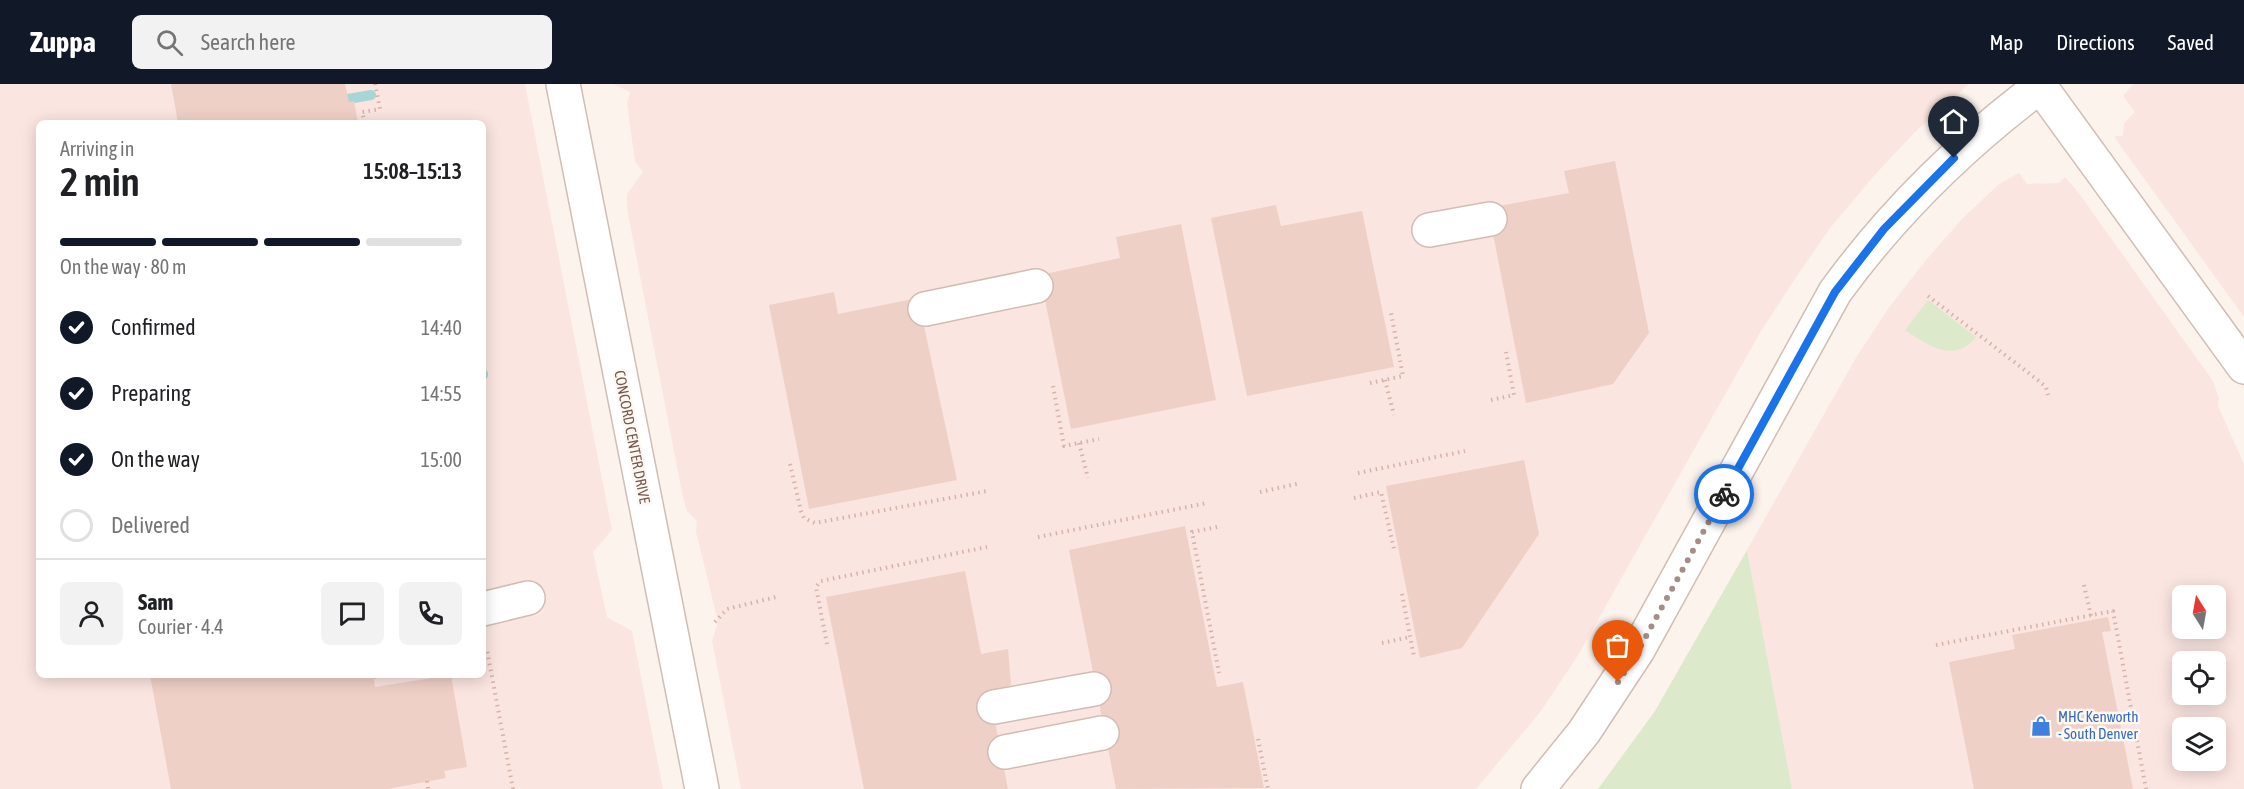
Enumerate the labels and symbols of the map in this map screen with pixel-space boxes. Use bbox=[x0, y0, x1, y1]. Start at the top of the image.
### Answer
pin bbox=[1928, 96, 1979, 158]
street label: CONCORD CENTER DRIVE bbox=[611, 369, 654, 505]
courier bbox=[1694, 464, 1754, 524]
north arrow bbox=[2172, 585, 2226, 639]
pin bbox=[1592, 620, 1643, 682]
place label: MHC Kenworth - South Denver bbox=[2058, 708, 2138, 742]
shop icon: MHC Kenworth - South Denver bbox=[2029, 714, 2053, 738]

